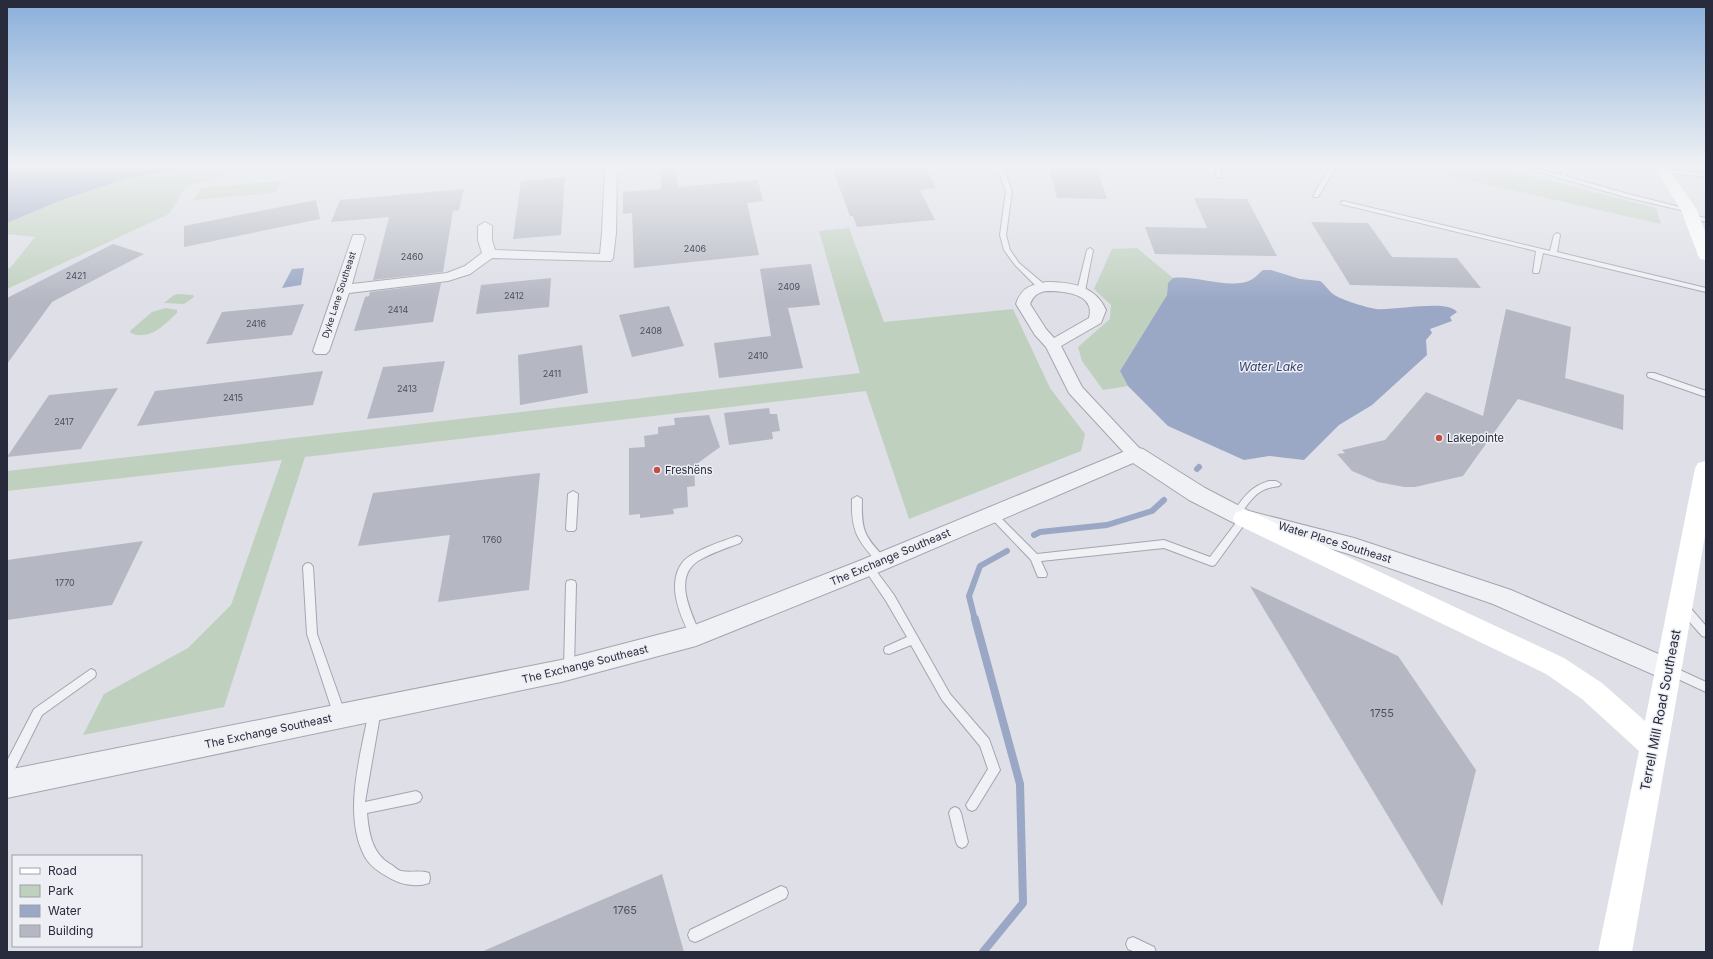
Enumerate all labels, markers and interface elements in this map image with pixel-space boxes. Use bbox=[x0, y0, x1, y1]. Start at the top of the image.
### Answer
house number: 2406 bbox=[684, 243, 707, 254]
street label: Dyke Lane Southeast bbox=[319, 250, 358, 339]
house number: 2460 bbox=[401, 251, 424, 262]
house number: 2421 bbox=[66, 270, 86, 281]
house number: 2409 bbox=[778, 281, 801, 292]
house number: 2412 bbox=[504, 290, 524, 301]
house number: 2414 bbox=[388, 304, 408, 315]
house number: 2416 bbox=[246, 318, 267, 329]
house number: 2408 bbox=[640, 325, 663, 336]
house number: 2410 bbox=[748, 350, 768, 361]
water label: Water Lake bbox=[1239, 359, 1303, 374]
house number: 2411 bbox=[543, 368, 561, 379]
house number: 2413 bbox=[397, 383, 418, 394]
house number: 2415 bbox=[223, 392, 243, 403]
house number: 2417 bbox=[54, 416, 74, 427]
place label: Lakepointe bbox=[1447, 431, 1504, 445]
marker: Lakepointe bbox=[1434, 433, 1444, 443]
place label: Freshëns bbox=[665, 463, 713, 477]
marker: Freshëns bbox=[652, 465, 662, 475]
street label: Water Place Southeast bbox=[1277, 518, 1394, 566]
street label: The Exchange Southeast bbox=[828, 525, 953, 589]
house number: 1760 bbox=[482, 534, 502, 545]
house number: 1770 bbox=[55, 577, 75, 588]
street label: Terrell Mill Road Southeast bbox=[1636, 628, 1684, 792]
street label: The Exchange Southeast bbox=[520, 641, 650, 686]
house number: 1755 bbox=[1370, 706, 1394, 720]
street label: The Exchange Southeast bbox=[203, 711, 333, 751]
legend bbox=[12, 855, 142, 947]
text: Road bbox=[48, 863, 77, 878]
text: Park bbox=[48, 883, 74, 898]
text: Water bbox=[48, 903, 82, 918]
house number: 1765 bbox=[613, 903, 637, 917]
text: Building bbox=[48, 923, 93, 938]

